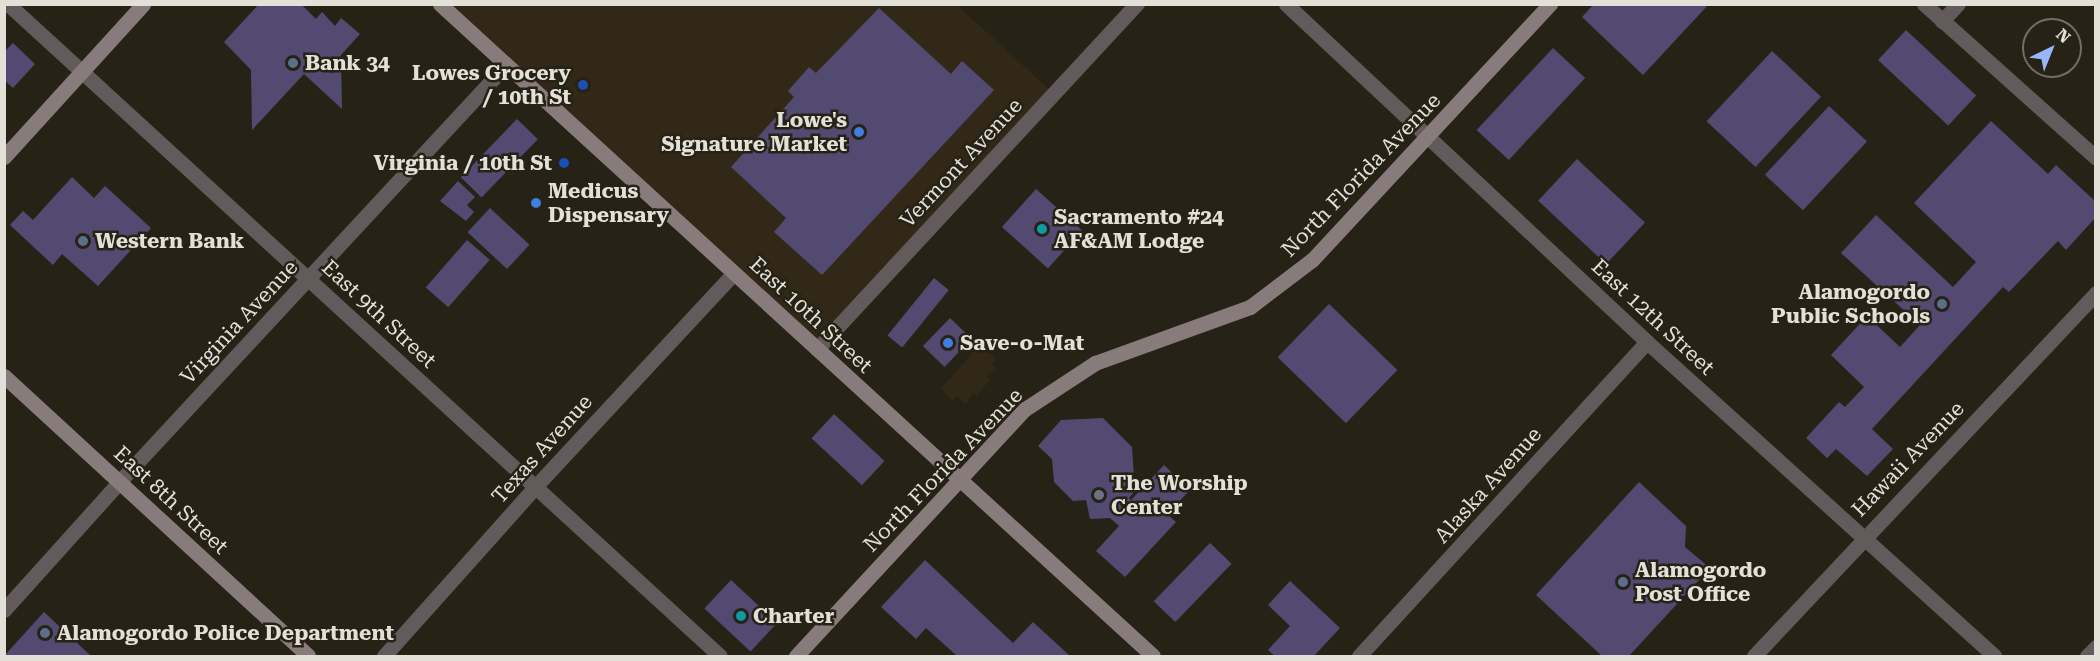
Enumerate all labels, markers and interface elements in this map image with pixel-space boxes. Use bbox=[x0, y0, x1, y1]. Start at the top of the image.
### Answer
north arrow bbox=[2022, 18, 2082, 78]
text: N bbox=[2052, 25, 2074, 47]
place label: Bank 34 bbox=[305, 50, 390, 76]
marker: Bank 34 bbox=[286, 56, 300, 70]
place label: Lowes Grocery / 10th St bbox=[412, 60, 571, 110]
marker: Lowes Grocery / 10th St bbox=[576, 78, 590, 92]
street label: North Florida Avenue bbox=[1276, 88, 1446, 262]
street label: Vermont Avenue bbox=[895, 93, 1027, 233]
place label: Lowe's Signature Market bbox=[661, 107, 847, 157]
marker: Lowe's Signature Market bbox=[852, 125, 866, 139]
place label: Virginia / 10th St bbox=[374, 150, 552, 176]
marker: Virginia / 10th St bbox=[557, 156, 571, 170]
place label: Medicus Dispensary bbox=[548, 178, 669, 228]
marker: Medicus Dispensary bbox=[529, 196, 543, 210]
place label: Sacramento #24 AF&AM Lodge bbox=[1054, 204, 1224, 254]
marker: Sacramento #24 AF&AM Lodge bbox=[1035, 222, 1049, 236]
place label: Western Bank bbox=[95, 228, 244, 254]
marker: Western Bank bbox=[76, 234, 90, 248]
street label: East 10th Street bbox=[744, 252, 878, 378]
street label: East 12th Street bbox=[1586, 254, 1720, 380]
street label: Virginia Avenue bbox=[175, 255, 303, 389]
street label: East 9th Street bbox=[317, 255, 441, 373]
place label: Alamogordo Public Schools bbox=[1771, 279, 1930, 329]
marker: Alamogordo Public Schools bbox=[1935, 297, 1949, 311]
place label: Save-o-Mat bbox=[960, 330, 1084, 356]
marker: Save-o-Mat bbox=[941, 336, 955, 350]
street label: North Florida Avenue bbox=[858, 383, 1028, 557]
street label: Texas Avenue bbox=[486, 389, 598, 509]
street label: Hawaii Avenue bbox=[1847, 396, 1969, 522]
street label: Alaska Avenue bbox=[1429, 422, 1547, 548]
street label: East 8th Street bbox=[109, 441, 233, 559]
place label: The Worship Center bbox=[1111, 470, 1248, 520]
marker: The Worship Center bbox=[1092, 488, 1106, 502]
place label: Alamogordo Post Office bbox=[1635, 557, 1766, 607]
marker: Alamogordo Post Office bbox=[1616, 575, 1630, 589]
place label: Charter bbox=[753, 603, 834, 629]
marker: Charter bbox=[734, 609, 748, 623]
place label: Alamogordo Police Department bbox=[57, 620, 394, 646]
marker: Alamogordo Police Department bbox=[38, 626, 52, 640]

